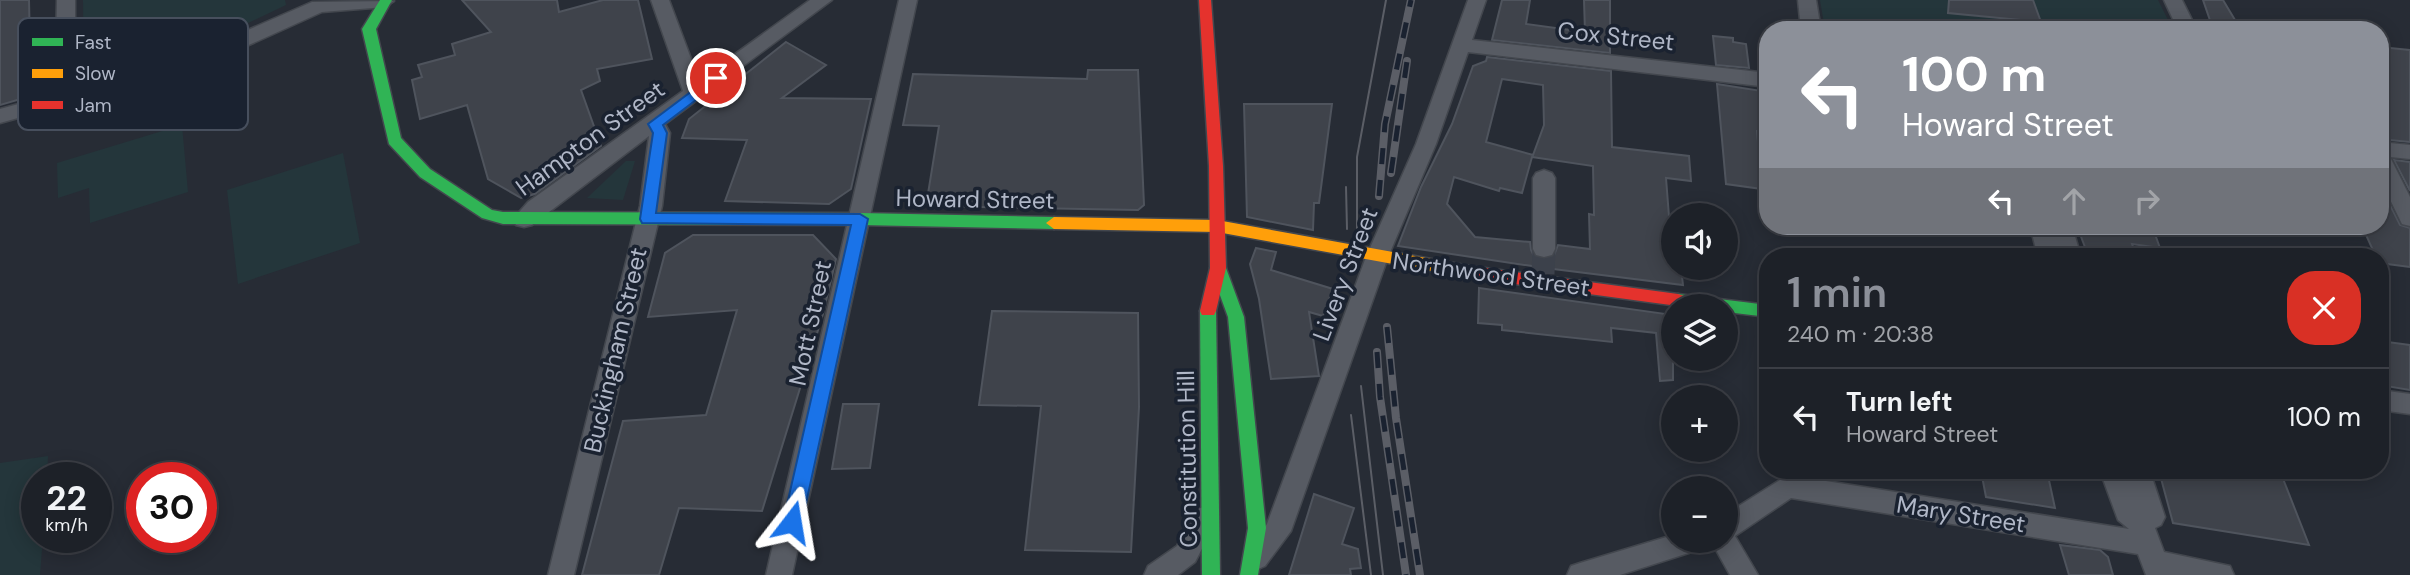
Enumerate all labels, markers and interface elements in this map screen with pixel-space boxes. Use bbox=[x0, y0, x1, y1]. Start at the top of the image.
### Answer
street label: Cox Street bbox=[1556, 14, 1676, 58]
legend bbox=[18, 18, 248, 130]
text: Fast bbox=[75, 30, 111, 55]
text: 100 m bbox=[1902, 42, 2046, 106]
pin bbox=[686, 48, 746, 108]
icon: left bbox=[1787, 49, 1878, 140]
icon: arrive bbox=[697, 59, 735, 97]
text: Slow bbox=[75, 61, 116, 86]
street label: Hampton Street bbox=[509, 73, 671, 203]
text: Jam bbox=[75, 93, 112, 118]
text: Howard Street bbox=[1902, 104, 2114, 146]
street label: Howard Street bbox=[895, 182, 1055, 216]
icon: left bbox=[1982, 182, 2020, 220]
icon: ahead bbox=[2055, 182, 2093, 220]
icon: right bbox=[2128, 182, 2166, 220]
street label: Livery Street bbox=[1305, 203, 1385, 345]
map controls bbox=[1661, 203, 1738, 553]
button: sound bbox=[1661, 203, 1738, 280]
street label: Buckingham Street bbox=[576, 244, 654, 456]
street label: Northwood Street bbox=[1390, 245, 1592, 303]
street label: Mott Street bbox=[782, 258, 838, 388]
text: 1 min bbox=[1787, 265, 1887, 320]
button: close bbox=[2287, 271, 2361, 345]
button: layers bbox=[1661, 294, 1738, 371]
text: 240 m · 20:38 bbox=[1787, 319, 1934, 349]
street label: Constitution Hill bbox=[1170, 370, 1204, 548]
button: + bbox=[1661, 385, 1738, 462]
text: Turn left bbox=[1846, 385, 1953, 419]
icon: left bbox=[1787, 398, 1825, 436]
text: 100 m bbox=[2287, 400, 2361, 434]
text: Howard Street bbox=[1846, 419, 1998, 449]
speed limit sign: 30 bbox=[126, 462, 217, 553]
text: 22 bbox=[46, 475, 87, 521]
button: − bbox=[1661, 476, 1738, 553]
position arrow bbox=[755, 485, 829, 559]
street label: Mary Street bbox=[1894, 489, 2028, 539]
text: km/h bbox=[45, 513, 88, 537]

